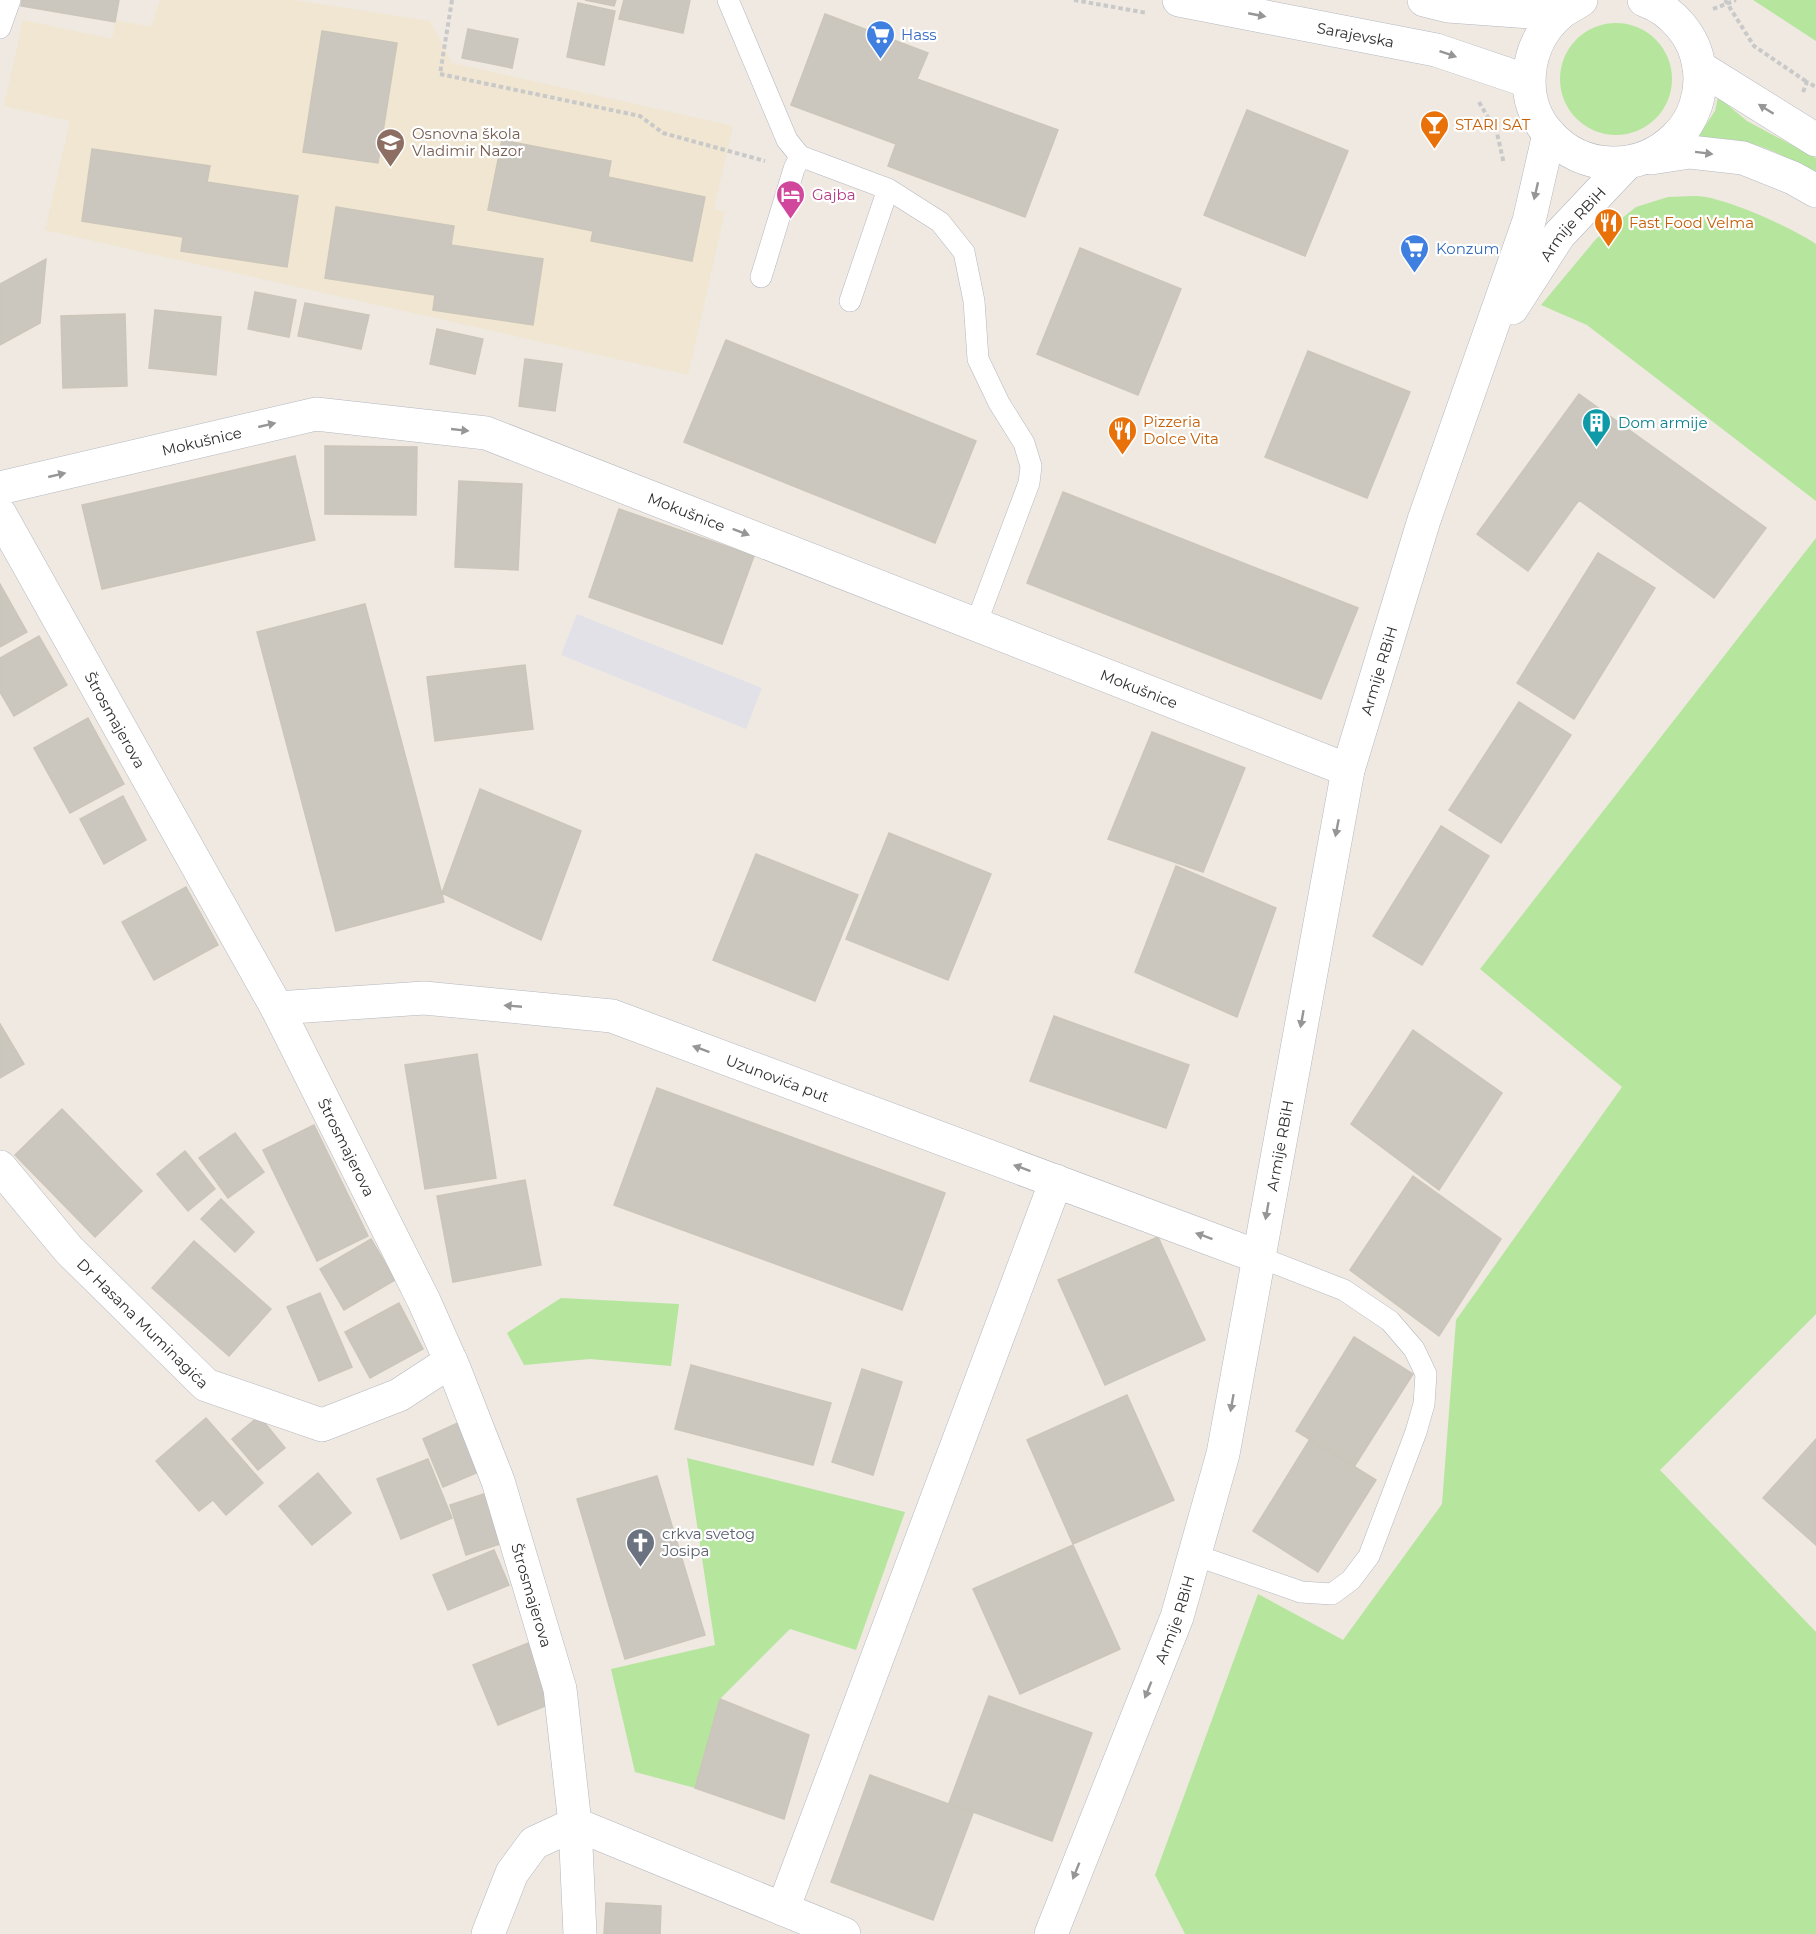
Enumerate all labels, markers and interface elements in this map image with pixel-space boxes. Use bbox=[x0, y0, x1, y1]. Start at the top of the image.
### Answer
one-way arrow bbox=[1248, 11, 1267, 20]
supermarket icon: Hass bbox=[864, 18, 896, 60]
street label: Sarajevska bbox=[1315, 18, 1396, 51]
place label: Hass bbox=[901, 25, 937, 44]
one-way arrow bbox=[1439, 50, 1457, 59]
one-way arrow bbox=[1758, 104, 1775, 115]
bar icon: STARI SAT bbox=[1418, 108, 1450, 150]
place label: STARI SAT bbox=[1455, 115, 1531, 134]
place label: Osnovna škola Vladimir Nazor bbox=[412, 124, 523, 160]
school or university icon: Osnovna škola Vladimir Nazor bbox=[375, 126, 407, 168]
one-way arrow bbox=[1695, 149, 1714, 158]
hotel icon: Gajba bbox=[775, 178, 807, 220]
one-way arrow bbox=[1530, 182, 1540, 200]
street label: Armije RBiH bbox=[1535, 182, 1609, 264]
place label: Gajba bbox=[812, 185, 856, 204]
restaurant icon: Fast Food Velma bbox=[1592, 206, 1624, 248]
place label: Fast Food Velma bbox=[1629, 213, 1754, 232]
supermarket icon: Konzum bbox=[1399, 232, 1431, 274]
place label: Konzum bbox=[1436, 239, 1500, 258]
building icon: Dom armije bbox=[1581, 406, 1613, 448]
place label: Pizzeria Dolce Vita bbox=[1143, 412, 1219, 448]
place label: Dom armije bbox=[1618, 413, 1708, 432]
restaurant icon: Pizzeria Dolce Vita bbox=[1106, 414, 1138, 456]
one-way arrow bbox=[258, 420, 276, 430]
street label: Mokušnice bbox=[160, 422, 243, 459]
one-way arrow bbox=[451, 425, 470, 435]
one-way arrow bbox=[48, 469, 66, 479]
street label: Mokušnice bbox=[645, 488, 728, 535]
one-way arrow bbox=[732, 528, 750, 537]
street label: Armije RBiH bbox=[1356, 623, 1401, 717]
street label: Mokušnice bbox=[1098, 665, 1181, 712]
street label: Štrosmajerova bbox=[81, 668, 150, 771]
one-way arrow bbox=[1332, 818, 1341, 837]
one-way arrow bbox=[503, 1001, 522, 1011]
one-way arrow bbox=[1297, 1010, 1306, 1029]
one-way arrow bbox=[692, 1043, 710, 1053]
street label: Uzunovića put bbox=[723, 1050, 832, 1106]
street label: Štrosmajerova bbox=[314, 1095, 379, 1199]
street label: Armije RBiH bbox=[1262, 1099, 1297, 1193]
one-way arrow bbox=[1012, 1163, 1030, 1173]
one-way arrow bbox=[1262, 1202, 1271, 1221]
one-way arrow bbox=[1195, 1231, 1213, 1241]
street label: Dr Hasana Muminagića bbox=[73, 1254, 213, 1392]
one-way arrow bbox=[1228, 1394, 1237, 1413]
place label: crkva svetog Josipa bbox=[661, 1524, 755, 1560]
church icon: crkva svetog Josipa bbox=[625, 1526, 657, 1568]
street label: Štrosmajerova bbox=[508, 1541, 557, 1649]
street label: Armije RBiH bbox=[1150, 1573, 1198, 1666]
one-way arrow bbox=[1143, 1681, 1152, 1699]
one-way arrow bbox=[1071, 1862, 1080, 1880]

